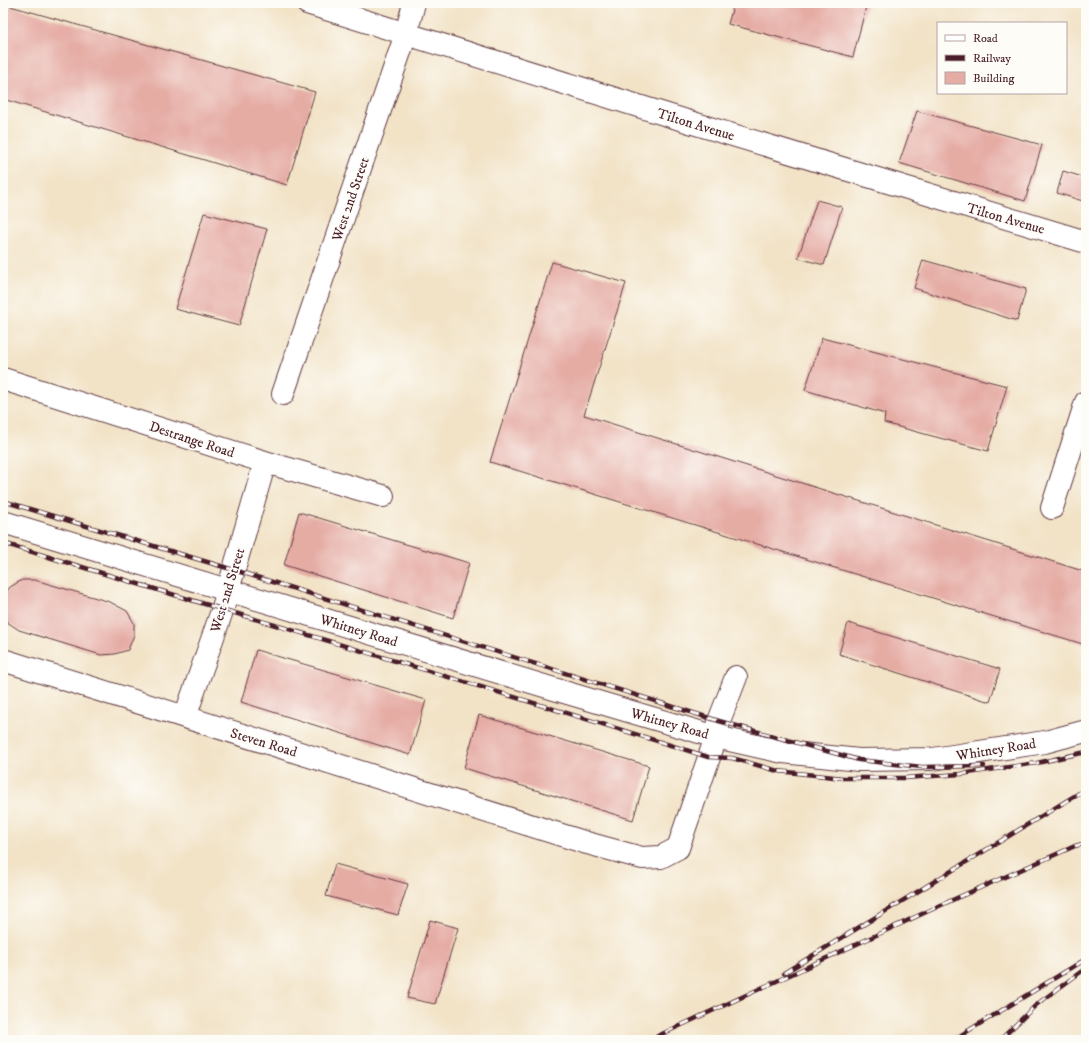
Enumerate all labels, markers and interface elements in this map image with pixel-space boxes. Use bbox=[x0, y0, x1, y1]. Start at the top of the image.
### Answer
legend bbox=[937, 22, 1067, 94]
text: Road bbox=[973, 31, 998, 46]
text: Railway bbox=[973, 51, 1011, 66]
text: Building bbox=[973, 71, 1014, 86]
street label: Tilton Avenue bbox=[655, 105, 737, 145]
street label: West 2nd Street bbox=[328, 155, 374, 245]
street label: Tilton Avenue bbox=[965, 199, 1047, 239]
street label: Destrange Road bbox=[147, 418, 237, 462]
street label: West 2nd Street bbox=[206, 545, 249, 636]
street label: Whitney Road bbox=[317, 610, 400, 651]
street label: Whitney Road bbox=[628, 704, 711, 744]
street label: Steven Road bbox=[228, 724, 299, 762]
street label: Whitney Road bbox=[954, 735, 1037, 765]

